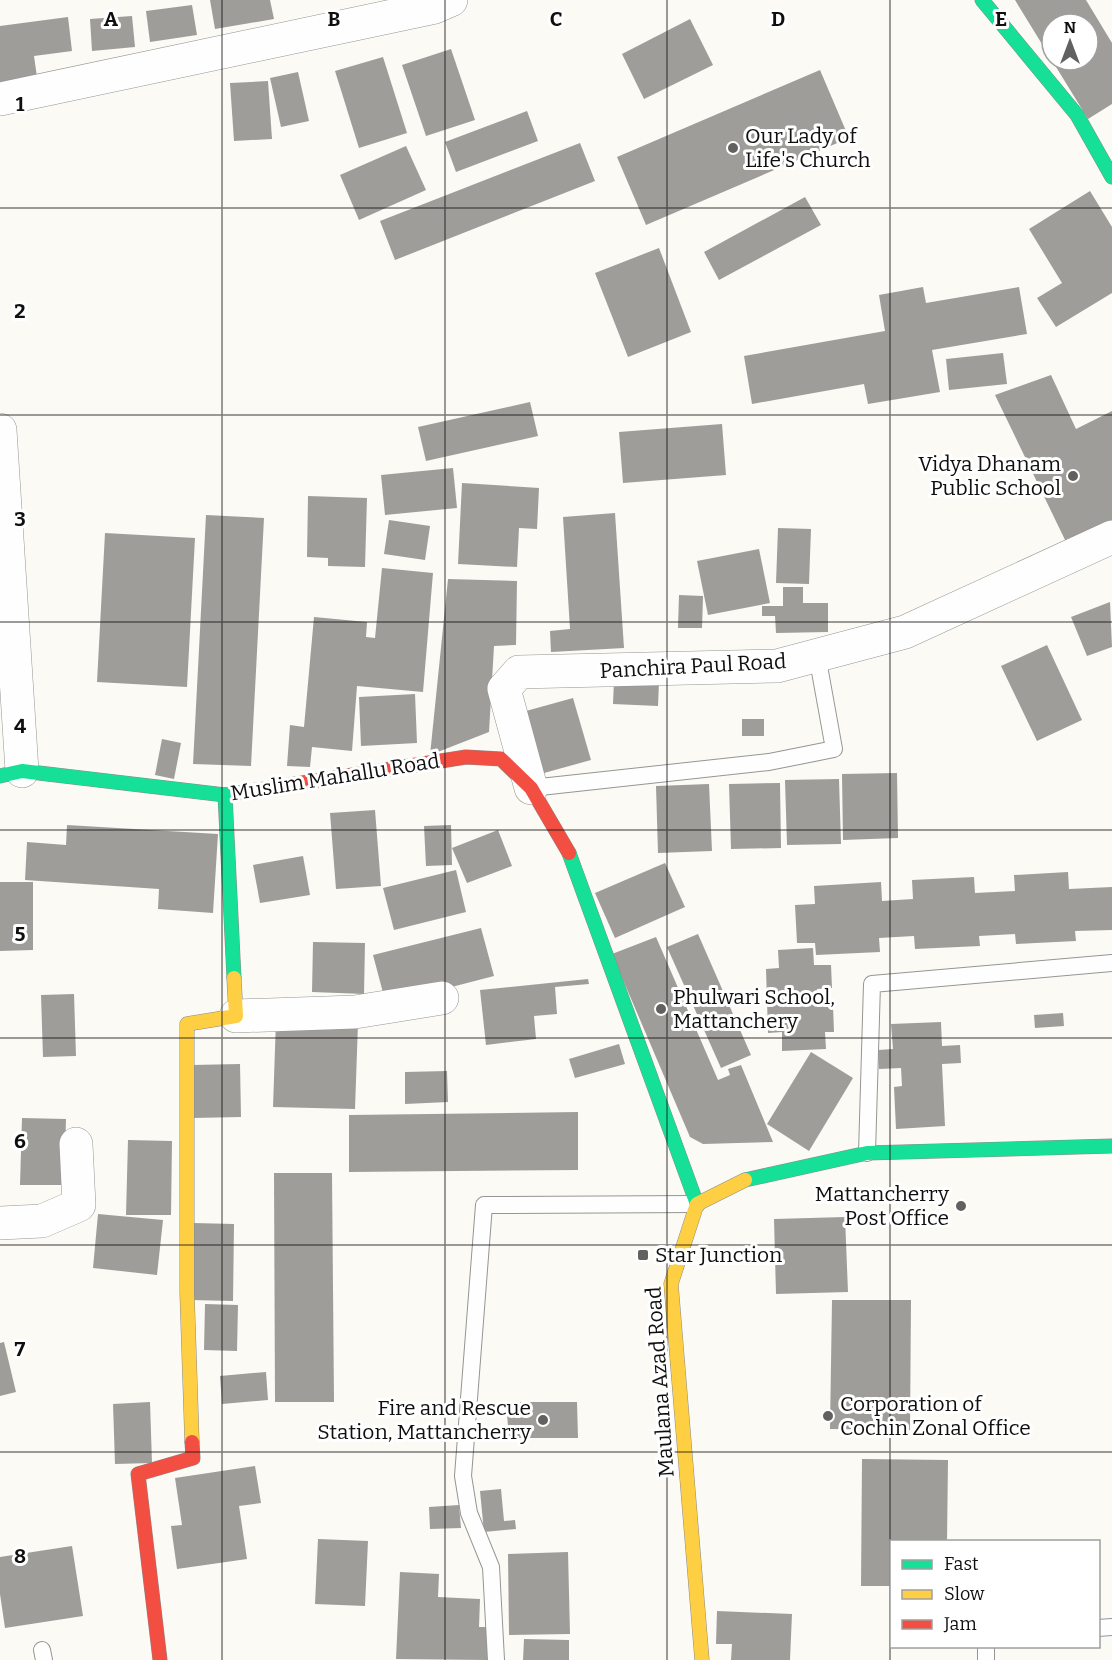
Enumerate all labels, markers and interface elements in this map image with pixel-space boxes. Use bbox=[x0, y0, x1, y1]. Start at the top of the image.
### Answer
text: A bbox=[104, 7, 119, 31]
text: B bbox=[328, 7, 341, 31]
text: C bbox=[550, 7, 562, 31]
text: D bbox=[771, 7, 785, 31]
text: E bbox=[995, 7, 1007, 31]
north arrow bbox=[1040, 12, 1100, 72]
text: N bbox=[1064, 18, 1076, 37]
text: 1 bbox=[16, 92, 25, 116]
place label: Our Lady of Life's Church bbox=[745, 123, 870, 173]
marker: Our Lady of Life's Church bbox=[726, 141, 740, 155]
text: 2 bbox=[14, 299, 26, 323]
place label: Vidya Dhanam Public School bbox=[918, 451, 1061, 501]
marker: Vidya Dhanam Public School bbox=[1066, 469, 1080, 483]
text: 3 bbox=[14, 507, 26, 531]
street label: Panchira Paul Road bbox=[599, 648, 787, 684]
text: 4 bbox=[14, 714, 26, 738]
street label: Muslim Mahallu Road bbox=[229, 748, 441, 806]
text: 5 bbox=[15, 922, 26, 946]
place label: Phulwari School, Mattanchery bbox=[673, 984, 835, 1034]
marker: Phulwari School, Mattanchery bbox=[654, 1002, 668, 1016]
text: 6 bbox=[14, 1129, 26, 1153]
place label: Mattancherry Post Office bbox=[815, 1181, 950, 1231]
marker: Mattancherry Post Office bbox=[954, 1199, 968, 1213]
place label: Star Junction bbox=[655, 1242, 782, 1268]
marker: Star Junction bbox=[636, 1248, 650, 1262]
street label: Maulana Azad Road bbox=[640, 1286, 680, 1478]
text: 7 bbox=[15, 1337, 26, 1361]
place label: Corporation of Cochin Zonal Office bbox=[840, 1391, 1031, 1441]
place label: Fire and Rescue Station, Mattancherry bbox=[317, 1395, 532, 1445]
marker: Corporation of Cochin Zonal Office bbox=[821, 1409, 835, 1423]
marker: Fire and Rescue Station, Mattancherry bbox=[536, 1413, 550, 1427]
legend bbox=[890, 1540, 1100, 1648]
text: 8 bbox=[14, 1544, 26, 1568]
text: Fast bbox=[944, 1553, 979, 1575]
text: Slow bbox=[944, 1583, 985, 1605]
text: Jam bbox=[943, 1613, 977, 1635]

